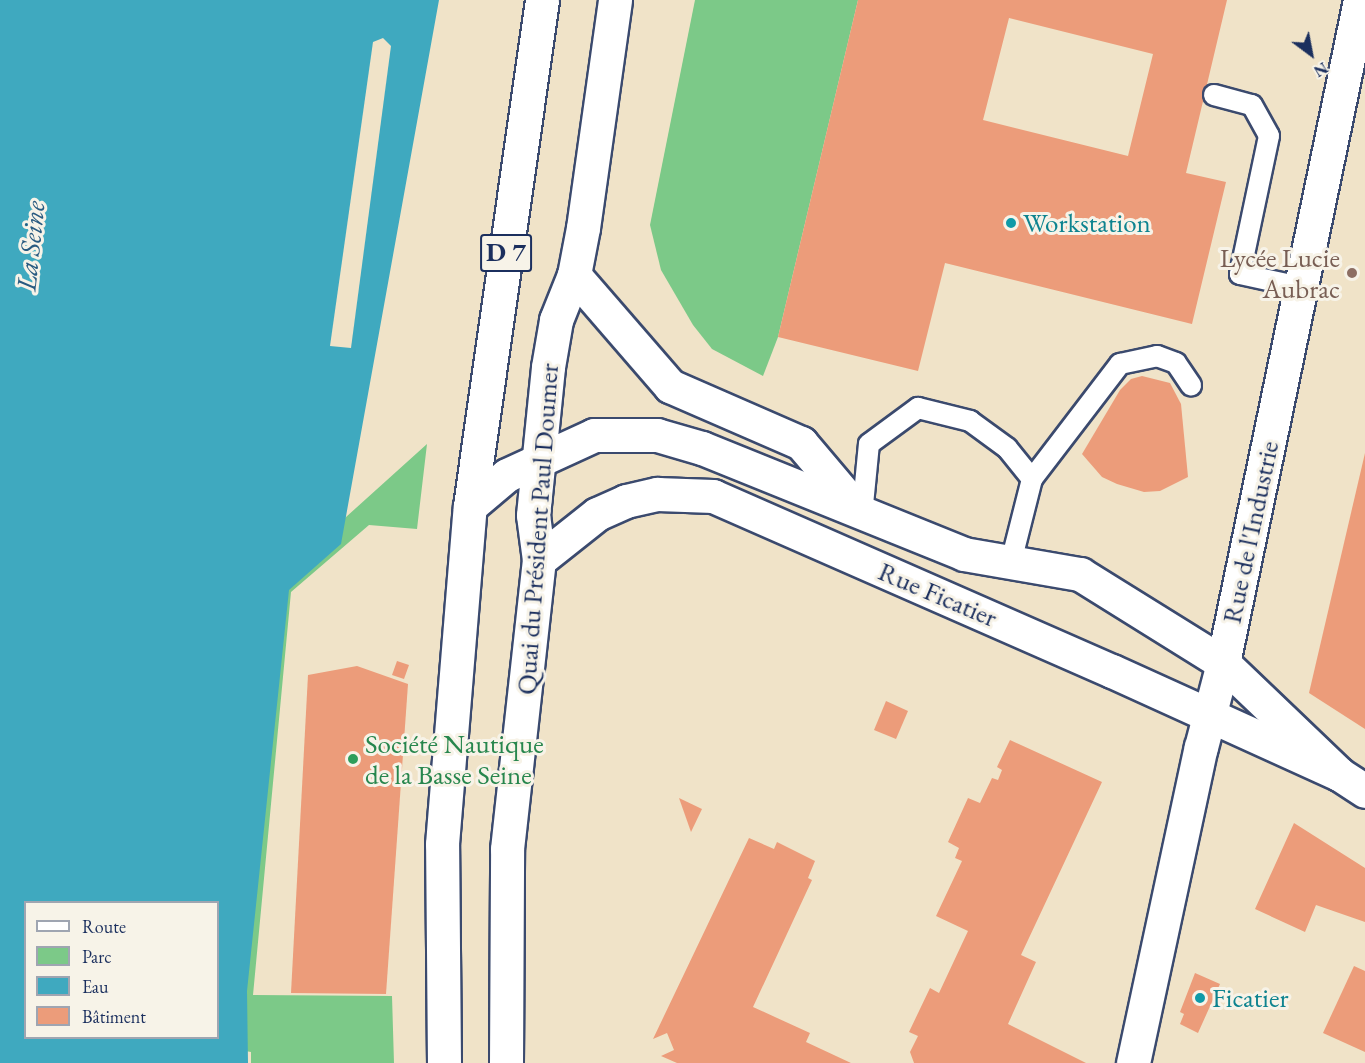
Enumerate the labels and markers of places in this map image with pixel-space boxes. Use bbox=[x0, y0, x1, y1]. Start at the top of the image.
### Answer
place label: Workstation bbox=[1023, 207, 1151, 239]
marker: Workstation bbox=[1004, 216, 1018, 230]
place label: Lycée Lucie Aubrac bbox=[1220, 241, 1340, 304]
marker: Lycée Lucie Aubrac bbox=[1345, 266, 1359, 280]
place label: Société Nautique de la Basse Seine bbox=[365, 727, 544, 790]
marker: Société Nautique de la Basse Seine bbox=[346, 752, 360, 766]
place label: Ficatier bbox=[1212, 982, 1288, 1014]
marker: Ficatier bbox=[1193, 991, 1207, 1005]

